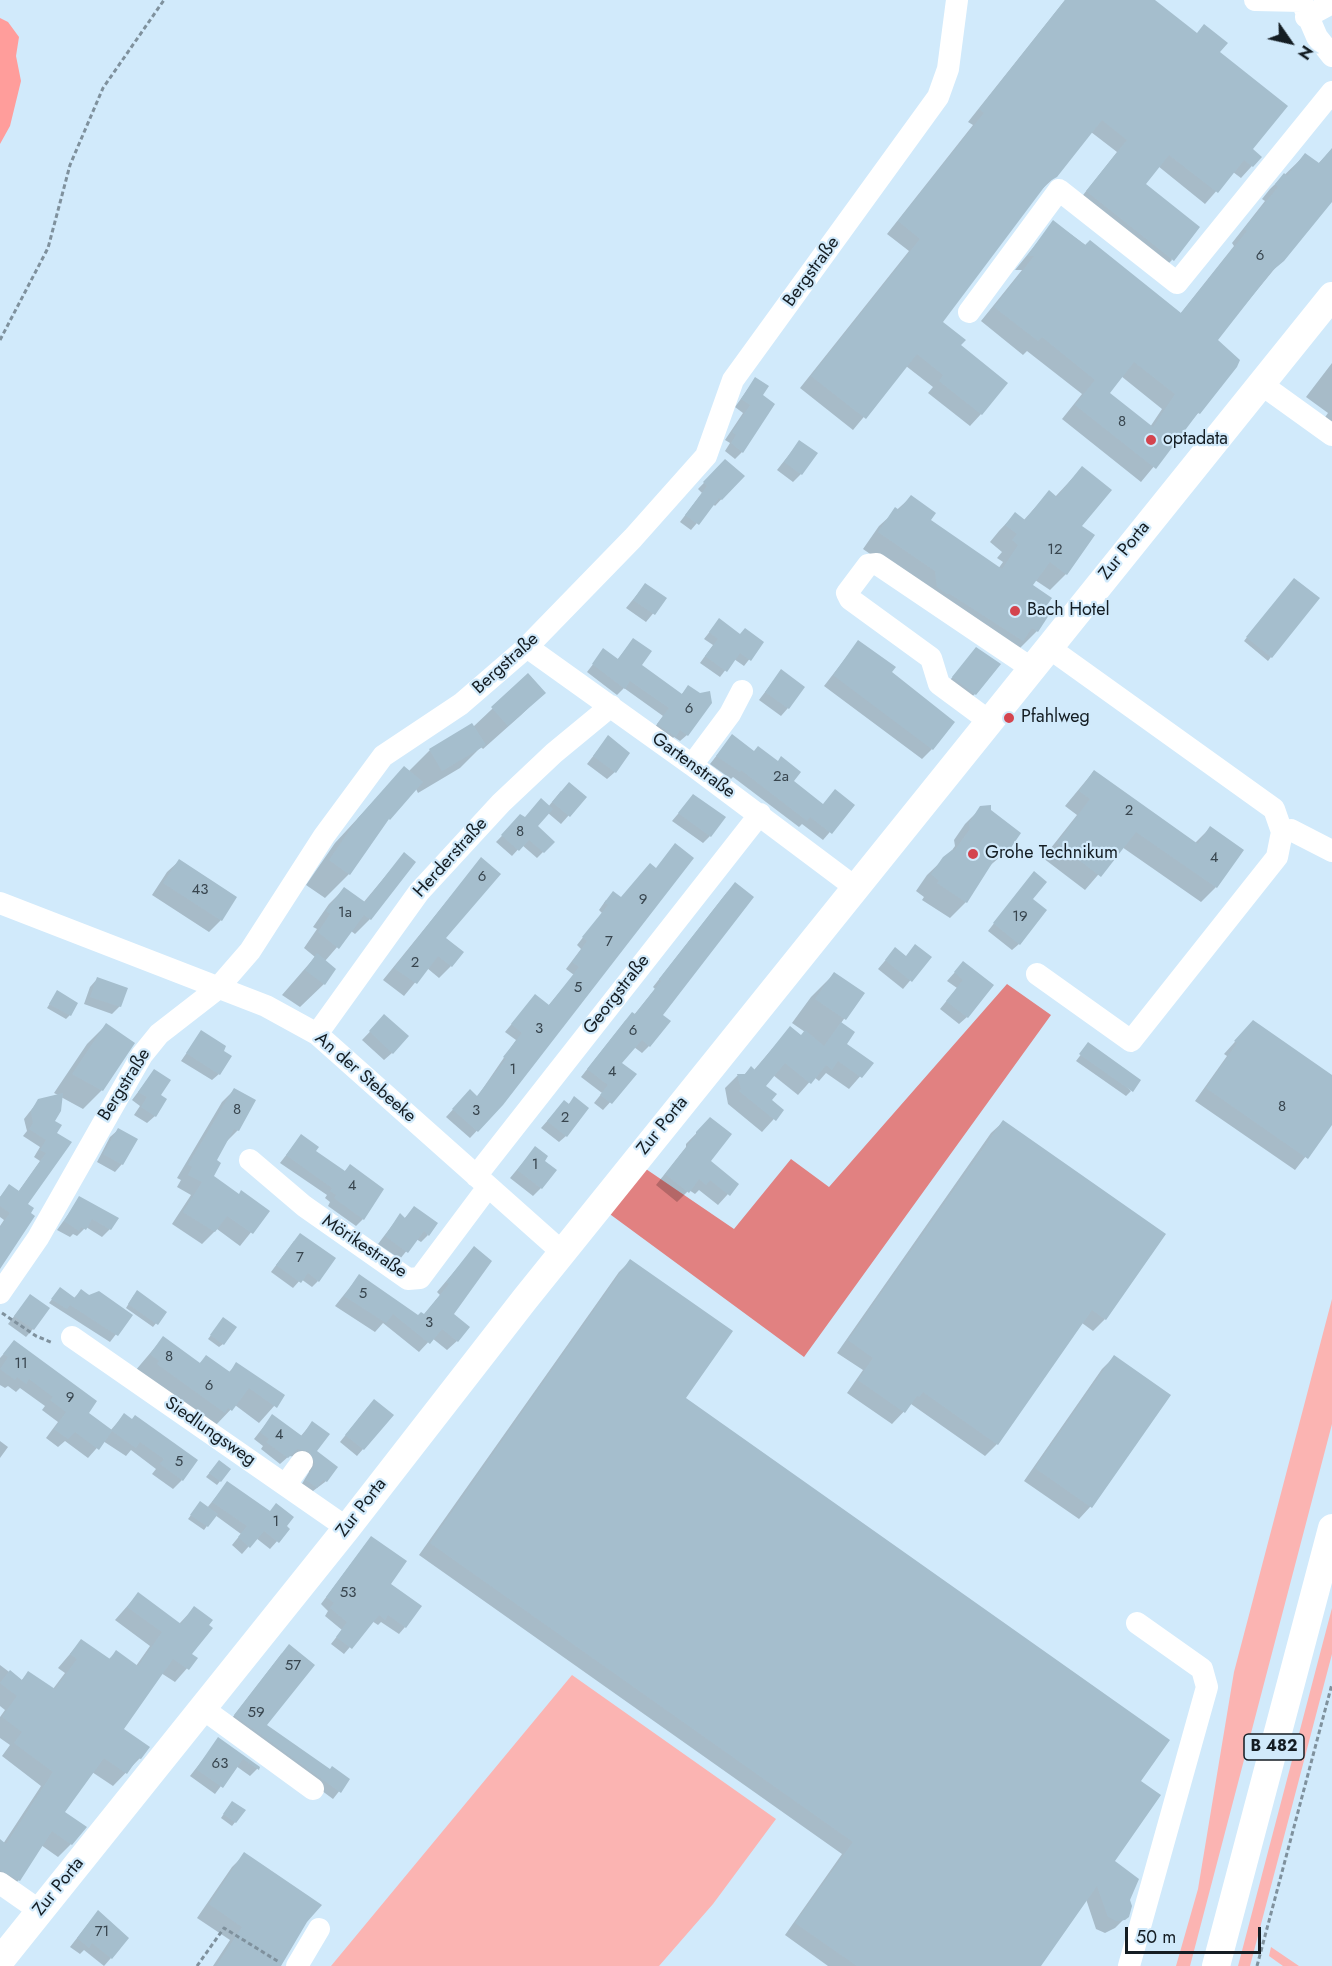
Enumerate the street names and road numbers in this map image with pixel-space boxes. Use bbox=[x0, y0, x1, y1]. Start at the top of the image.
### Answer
street label: Bergstraße bbox=[779, 233, 845, 311]
street label: Zur Porta bbox=[1095, 518, 1155, 584]
street label: Bergstraße bbox=[469, 629, 543, 699]
street label: Gartenstraße bbox=[647, 729, 739, 803]
street label: Herderstraße bbox=[410, 814, 492, 902]
street label: Georgstraße bbox=[579, 951, 655, 1039]
street label: An der Stebeeke bbox=[310, 1028, 420, 1128]
street label: Bergstraße bbox=[94, 1045, 156, 1125]
street label: Zur Porta bbox=[633, 1093, 693, 1159]
street label: Mörikestraße bbox=[317, 1211, 411, 1283]
street label: Siedlungsweg bbox=[160, 1393, 260, 1471]
street label: Zur Porta bbox=[332, 1474, 392, 1542]
road number: B 482 bbox=[1244, 1734, 1304, 1760]
street label: Zur Porta bbox=[29, 1854, 89, 1920]

